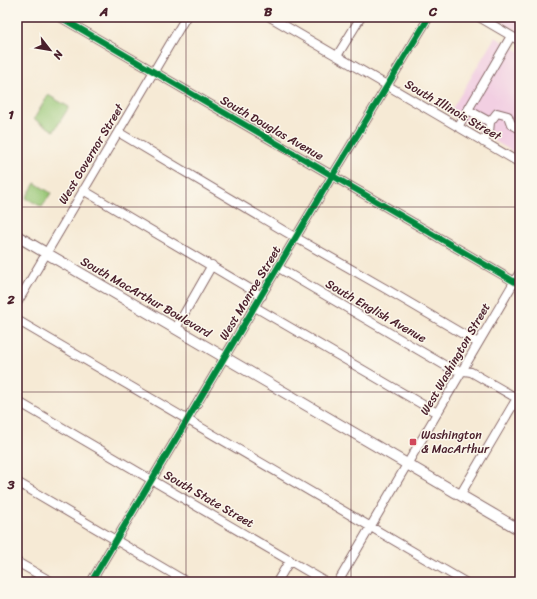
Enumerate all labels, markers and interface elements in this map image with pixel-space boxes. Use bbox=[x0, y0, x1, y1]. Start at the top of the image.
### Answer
text: A bbox=[99, 0, 108, 23]
text: B bbox=[264, 0, 273, 23]
text: C bbox=[428, 0, 438, 23]
north arrow bbox=[30, 30, 70, 70]
text: N bbox=[48, 46, 69, 63]
street label: South Illinois Street bbox=[401, 73, 506, 147]
street label: South Douglas Avenue bbox=[216, 89, 328, 167]
street label: West Governor Street bbox=[52, 98, 130, 209]
text: 1 bbox=[8, 103, 14, 126]
street label: West Monroe Street bbox=[213, 241, 287, 345]
street label: South MacArthur Boulevard bbox=[76, 250, 216, 344]
street label: South English Avenue bbox=[321, 273, 431, 349]
text: 2 bbox=[6, 288, 15, 311]
street label: West Washington Street bbox=[414, 298, 496, 420]
place label: Washington & MacArthur bbox=[421, 424, 490, 460]
marker: Washington & MacArthur bbox=[408, 437, 418, 447]
street label: South State Street bbox=[160, 464, 258, 534]
text: 3 bbox=[6, 473, 15, 496]

